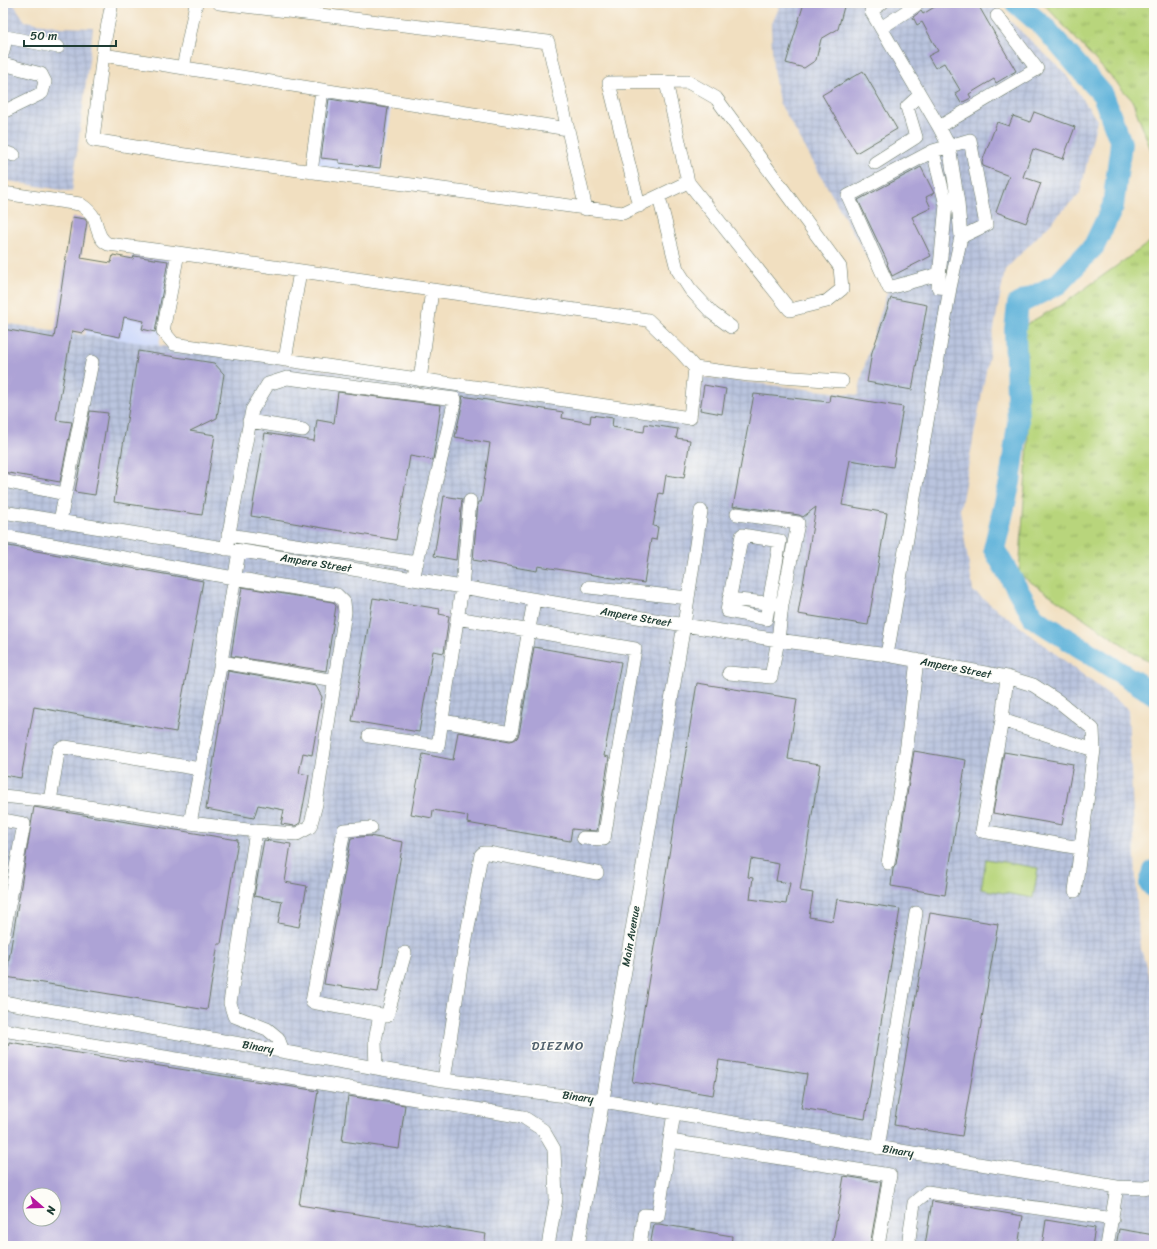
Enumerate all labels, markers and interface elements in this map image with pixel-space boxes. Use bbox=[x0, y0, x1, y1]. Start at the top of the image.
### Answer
scale bar bbox=[24, 22, 116, 48]
text: 50 m bbox=[30, 25, 57, 47]
street label: Ampere Street bbox=[278, 548, 353, 578]
street label: Ampere Street bbox=[598, 601, 674, 633]
street label: Ampere Street bbox=[918, 652, 994, 684]
street label: Main Avenue bbox=[616, 904, 646, 968]
district label: DIEZMO bbox=[532, 1034, 584, 1057]
street label: Binary bbox=[241, 1035, 276, 1059]
street label: Binary bbox=[561, 1085, 595, 1109]
street label: Binary bbox=[881, 1139, 915, 1163]
north arrow bbox=[22, 1187, 62, 1227]
text: N bbox=[41, 1202, 62, 1217]

